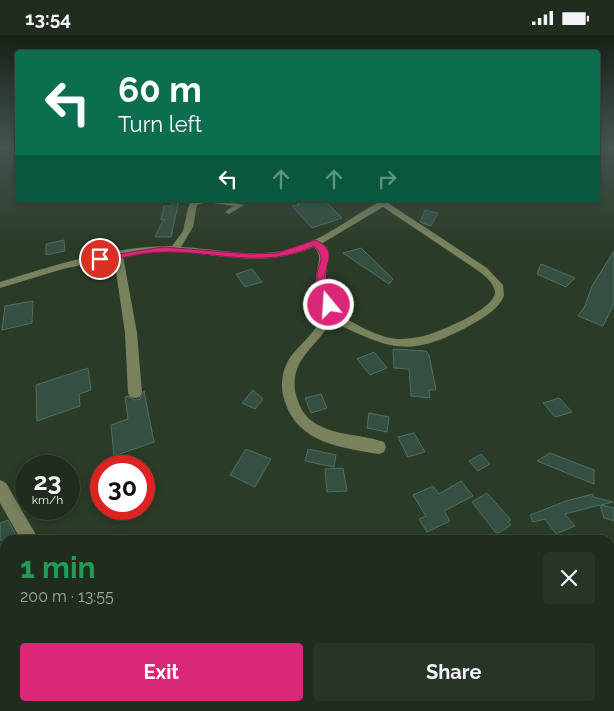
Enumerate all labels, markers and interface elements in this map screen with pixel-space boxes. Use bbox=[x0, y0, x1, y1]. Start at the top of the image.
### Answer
text: 13:54 bbox=[25, 7, 71, 29]
text: 60 m bbox=[118, 69, 202, 110]
icon: left bbox=[35, 70, 100, 135]
text: Turn left bbox=[118, 111, 202, 137]
icon: left bbox=[214, 165, 242, 193]
icon: ahead bbox=[267, 165, 295, 193]
icon: ahead bbox=[320, 165, 348, 193]
icon: right bbox=[373, 165, 401, 193]
pin bbox=[79, 238, 121, 280]
icon: arrive bbox=[86, 245, 114, 273]
position arrow bbox=[302, 278, 354, 330]
speed limit sign: 30 bbox=[90, 455, 155, 520]
text: 23 bbox=[33, 466, 62, 496]
text: km/h bbox=[32, 493, 63, 507]
text: 1 min bbox=[20, 550, 96, 585]
button: close bbox=[543, 552, 595, 604]
text: 200 m · 13:55 bbox=[20, 587, 114, 606]
button: Exit bbox=[20, 643, 303, 701]
button: Share bbox=[313, 643, 595, 701]

